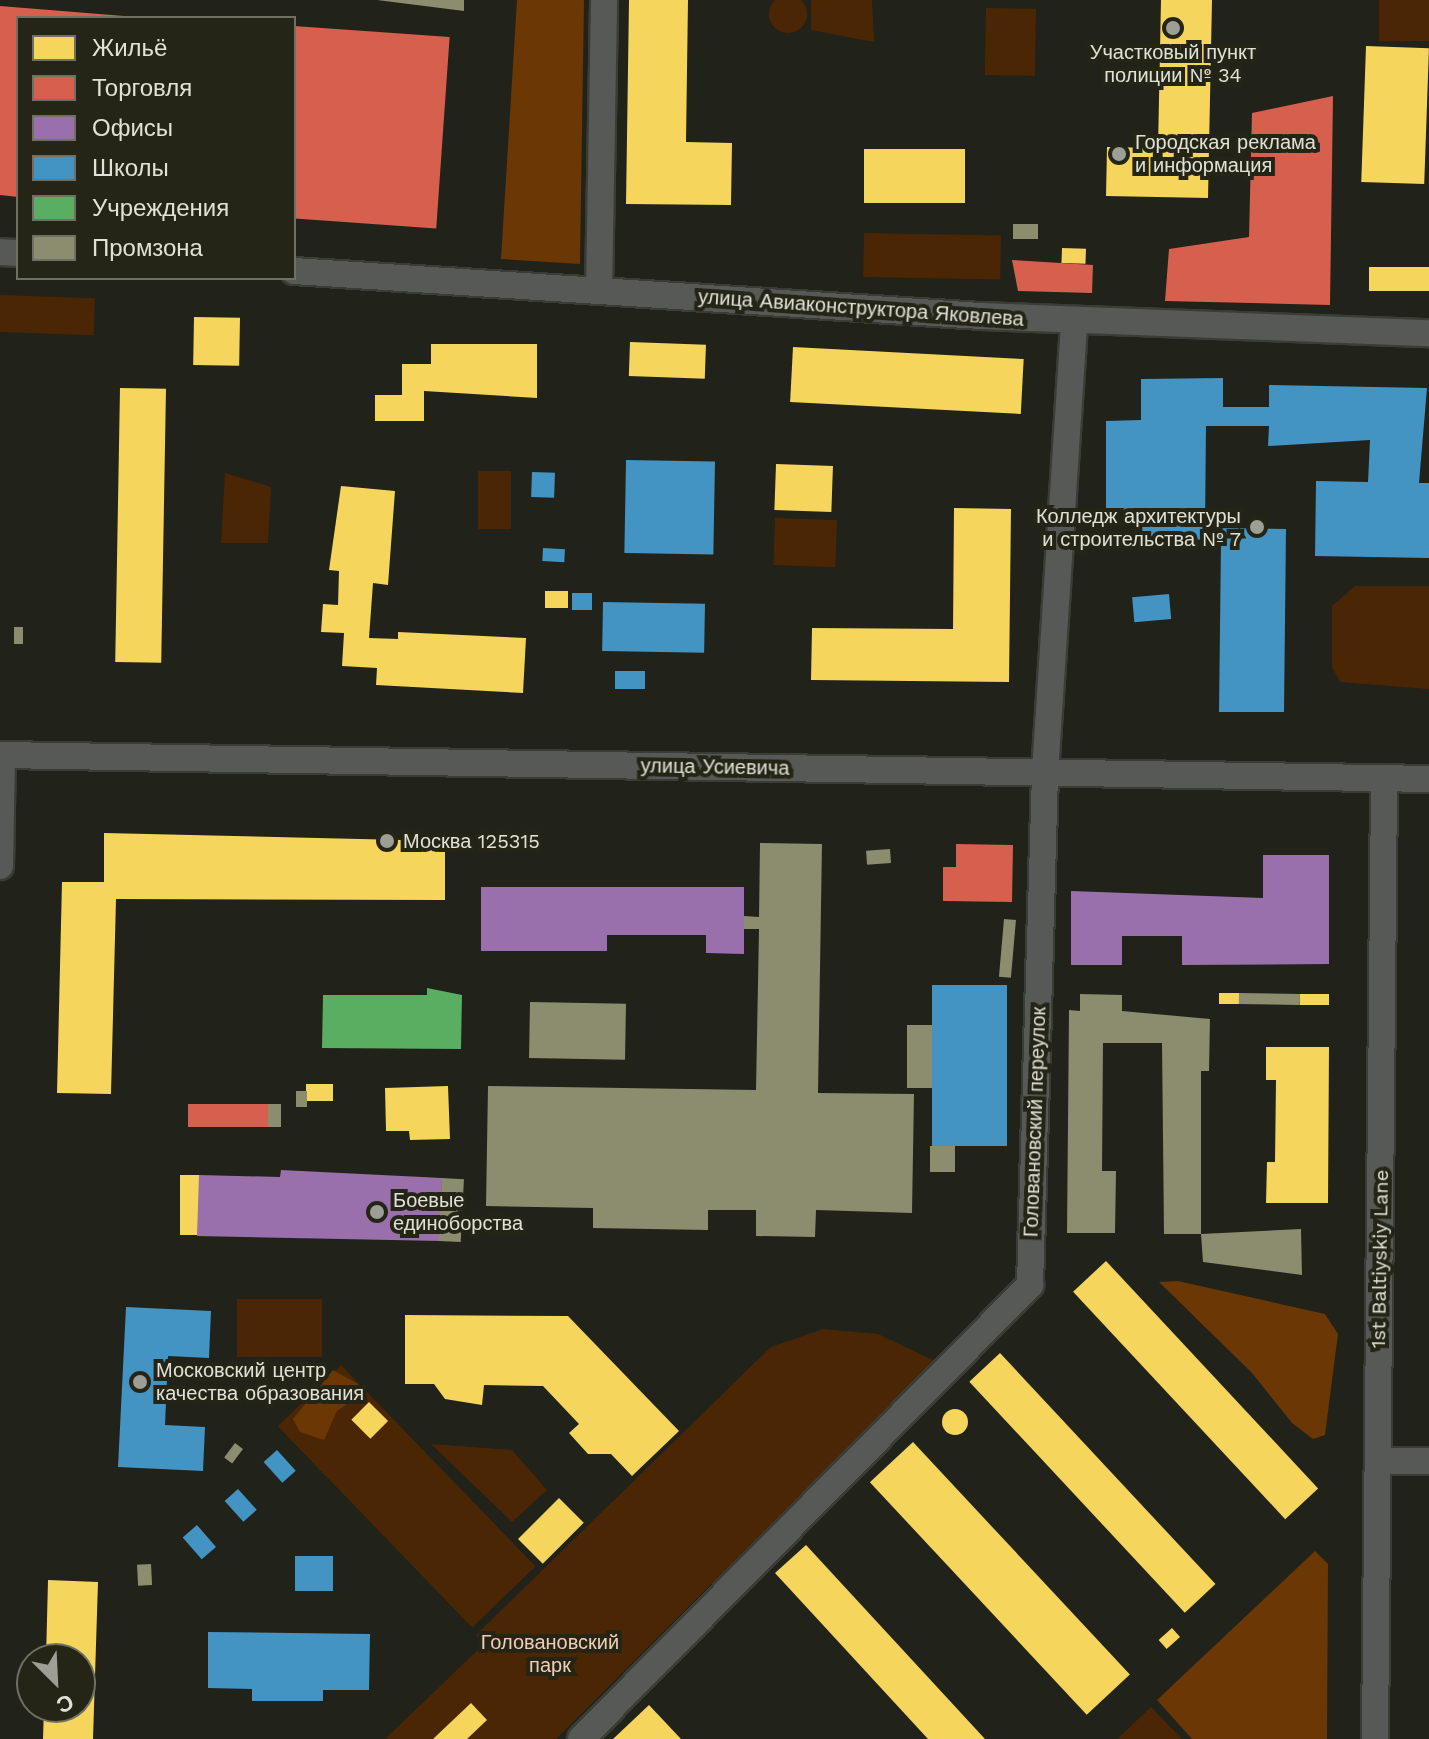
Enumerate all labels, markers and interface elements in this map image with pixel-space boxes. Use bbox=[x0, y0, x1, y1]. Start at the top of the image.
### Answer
legend bbox=[16, 16, 296, 280]
marker: Участковый пункт полиции № 34 bbox=[1164, 19, 1182, 37]
text: Жильё bbox=[92, 34, 167, 62]
place label: Участковый пункт полиции № 34 bbox=[1090, 40, 1256, 87]
text: Торговля bbox=[92, 74, 192, 102]
text: Офисы bbox=[92, 114, 173, 142]
place label: Городская реклама и информация bbox=[1135, 130, 1316, 177]
marker: Городская реклама и информация bbox=[1110, 145, 1128, 163]
text: Школы bbox=[92, 154, 169, 182]
text: Учреждения bbox=[92, 194, 229, 222]
text: Промзона bbox=[92, 234, 203, 262]
street label: улица Авиаконструктора Яковлева bbox=[697, 285, 1025, 331]
place label: Колледж архитектуры и строительства № 7 bbox=[1036, 504, 1241, 551]
marker: Колледж архитектуры и строительства № 7 bbox=[1248, 518, 1266, 536]
street label: улица Усиевича bbox=[640, 754, 790, 780]
place label: Москва 125315 bbox=[403, 829, 540, 853]
marker: Москва 125315 bbox=[378, 832, 396, 850]
street label: Головановский переулок bbox=[1019, 1006, 1051, 1238]
street label: 1st Baltiyskiy Lane bbox=[1366, 1169, 1394, 1349]
place label: Боевые единоборства bbox=[393, 1188, 523, 1235]
marker: Боевые единоборства bbox=[368, 1203, 386, 1221]
place label: Московский центр качества образования bbox=[156, 1358, 364, 1405]
marker: Московский центр качества образования bbox=[131, 1373, 149, 1391]
park label: Головановский парк bbox=[481, 1630, 619, 1677]
north arrow bbox=[16, 1643, 96, 1723]
text: С bbox=[53, 1689, 78, 1718]

